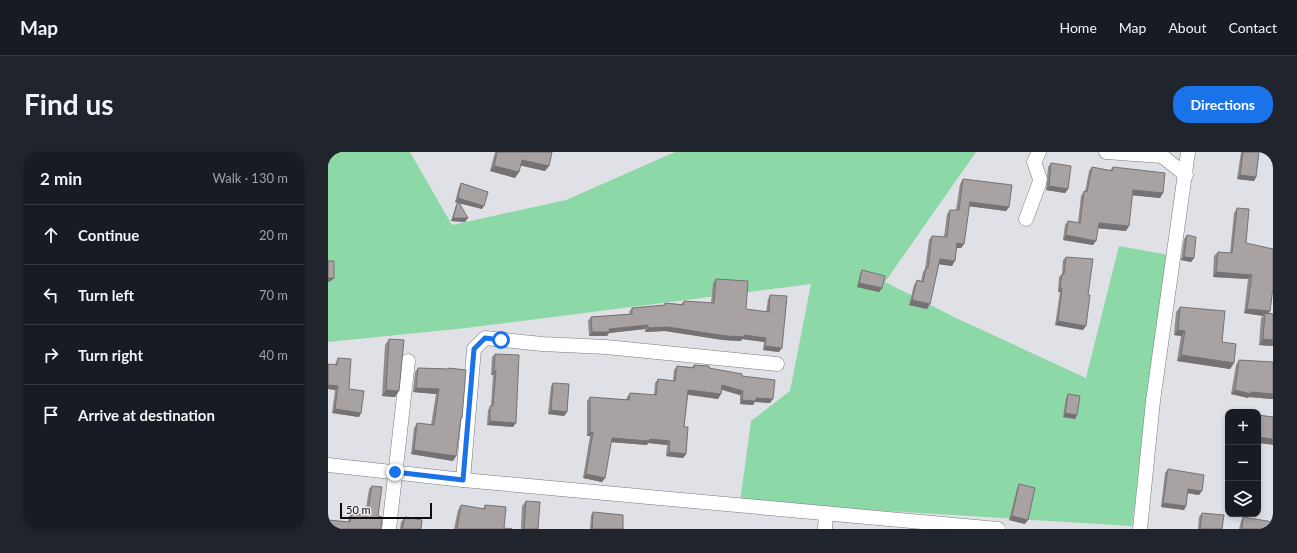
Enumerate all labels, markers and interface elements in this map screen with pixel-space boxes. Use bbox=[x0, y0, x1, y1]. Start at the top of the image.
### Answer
text: Map bbox=[20, 16, 58, 39]
text: Home bbox=[1059, 19, 1097, 36]
text: Map bbox=[1119, 19, 1146, 36]
text: About bbox=[1168, 19, 1206, 36]
text: Contact bbox=[1228, 19, 1277, 36]
button: Directions bbox=[1173, 86, 1273, 123]
text: Find us bbox=[24, 87, 114, 121]
text: 2 min bbox=[40, 168, 82, 189]
text: Walk · 130 m bbox=[212, 170, 288, 186]
icon: ahead bbox=[40, 224, 62, 246]
text: Continue bbox=[78, 226, 139, 244]
text: 20 m bbox=[259, 227, 288, 243]
icon: left bbox=[40, 284, 62, 306]
text: Turn left bbox=[78, 286, 134, 304]
text: 70 m bbox=[259, 287, 288, 303]
route start bbox=[492, 331, 510, 349]
icon: right bbox=[40, 344, 62, 366]
text: Turn right bbox=[78, 346, 143, 364]
text: 40 m bbox=[259, 347, 288, 363]
icon: arrive bbox=[40, 404, 62, 426]
text: Arrive at destination bbox=[78, 406, 215, 424]
map controls bbox=[1225, 409, 1261, 517]
button: + bbox=[1225, 409, 1261, 445]
button: − bbox=[1225, 445, 1261, 481]
route end bbox=[386, 463, 404, 481]
button: layers bbox=[1225, 481, 1261, 517]
scale bar bbox=[340, 501, 432, 520]
text: 50 m bbox=[346, 503, 371, 516]

